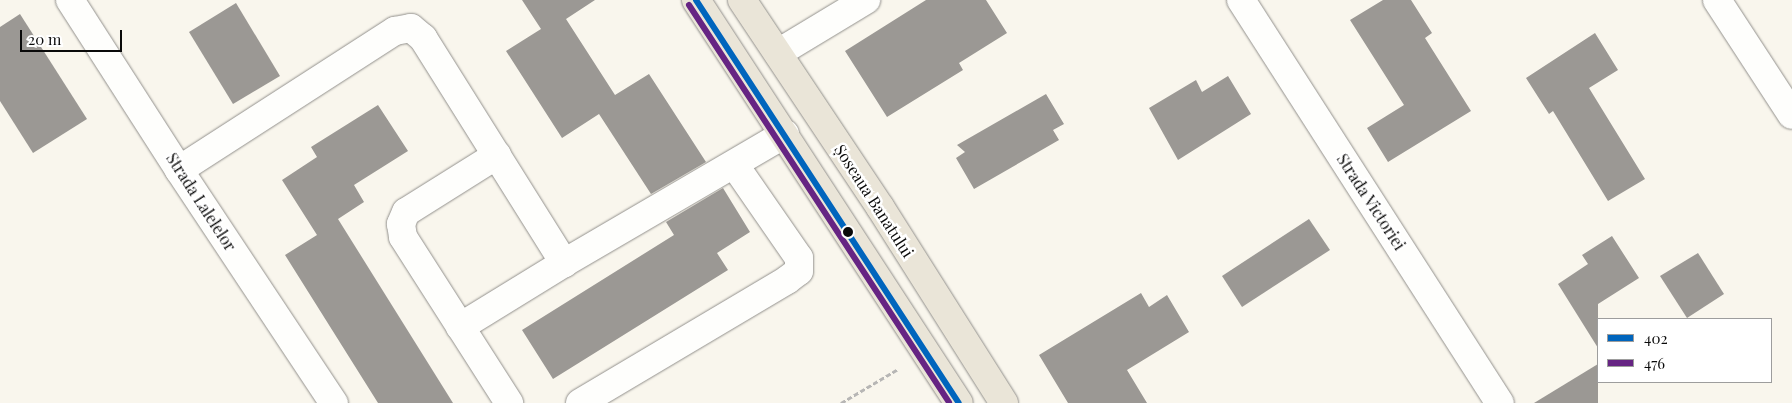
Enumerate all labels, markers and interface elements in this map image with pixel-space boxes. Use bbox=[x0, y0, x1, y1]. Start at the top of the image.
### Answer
scale bar bbox=[22, 20, 125, 52]
text: 20 m bbox=[28, 29, 61, 49]
street label: Șoseaua Banatului bbox=[830, 141, 918, 261]
street label: Strada Lalelelor bbox=[162, 149, 240, 255]
street label: Strada Victoriei bbox=[1333, 150, 1409, 254]
unlabelled marker bbox=[843, 227, 853, 237]
legend bbox=[1597, 318, 1772, 383]
text: 402 bbox=[1644, 328, 1668, 348]
text: 476 bbox=[1644, 353, 1665, 373]

